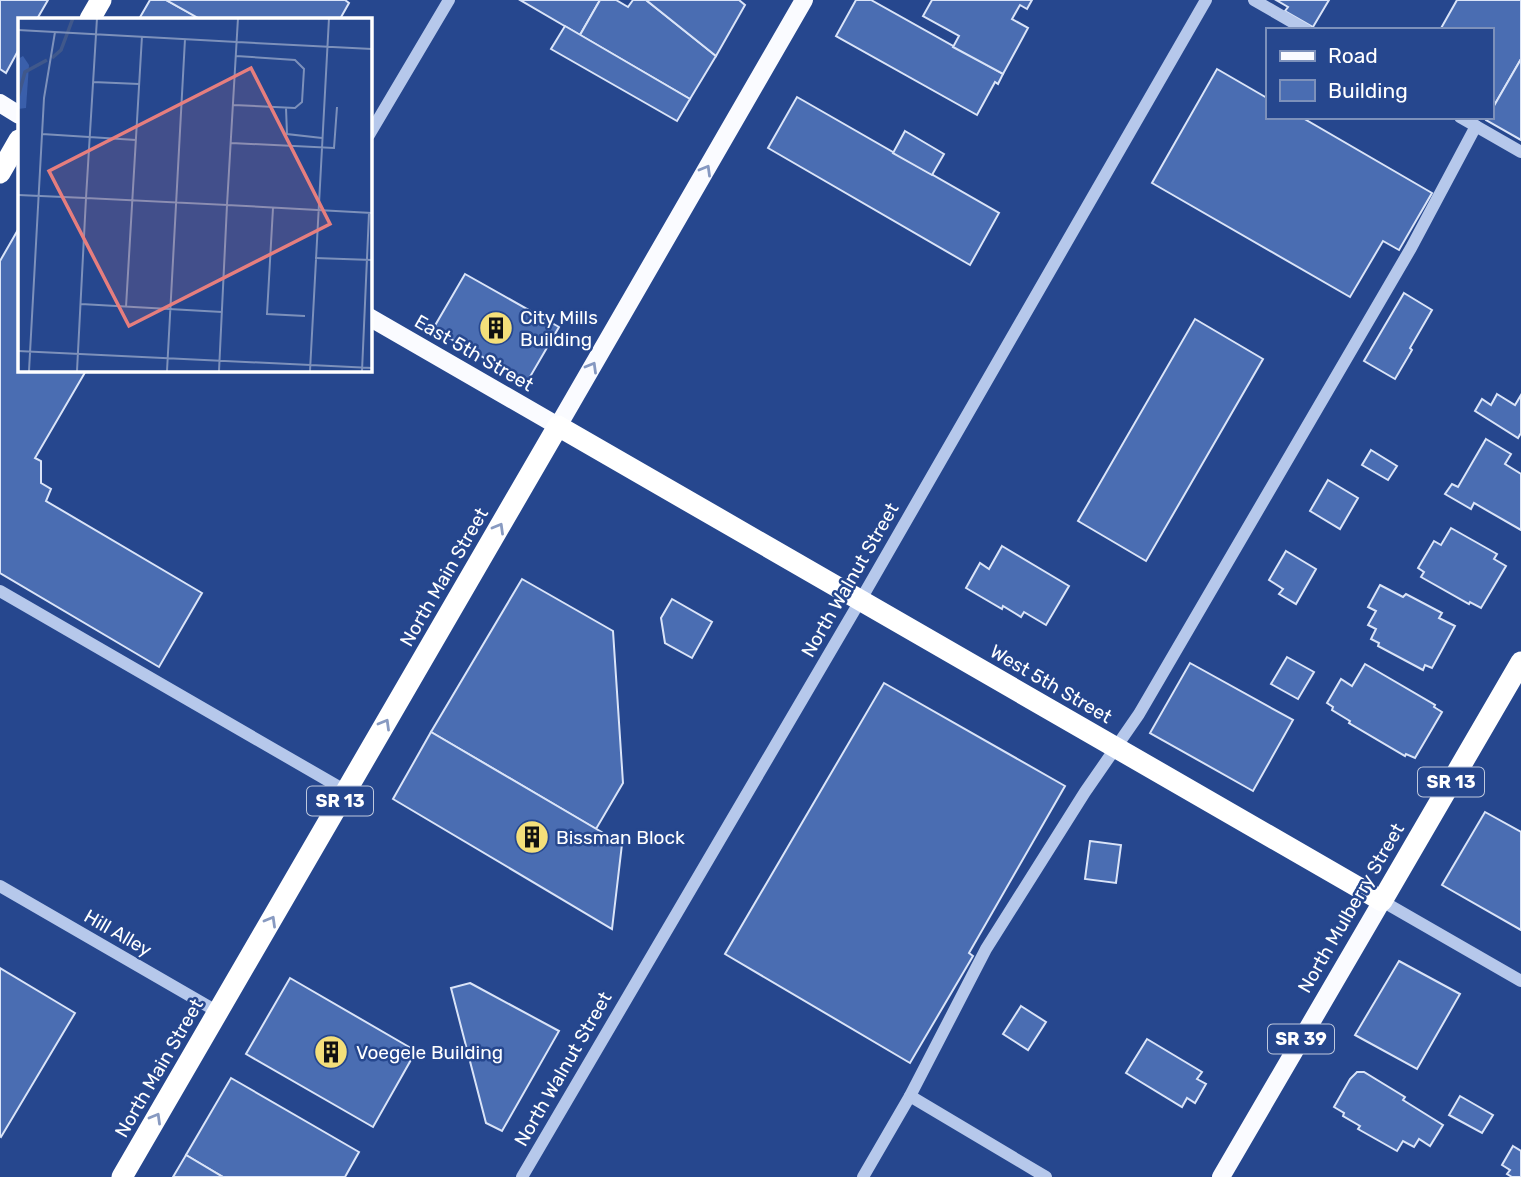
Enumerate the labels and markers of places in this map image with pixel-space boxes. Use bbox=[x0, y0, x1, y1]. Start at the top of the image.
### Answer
place label: City Mills Building bbox=[520, 306, 598, 351]
building icon: City Mills Building bbox=[477, 309, 515, 347]
building icon: Bissman Block bbox=[513, 818, 551, 856]
place label: Bissman Block bbox=[556, 826, 685, 849]
building icon: Voegele Building bbox=[312, 1033, 350, 1071]
place label: Voegele Building bbox=[356, 1041, 503, 1064]

